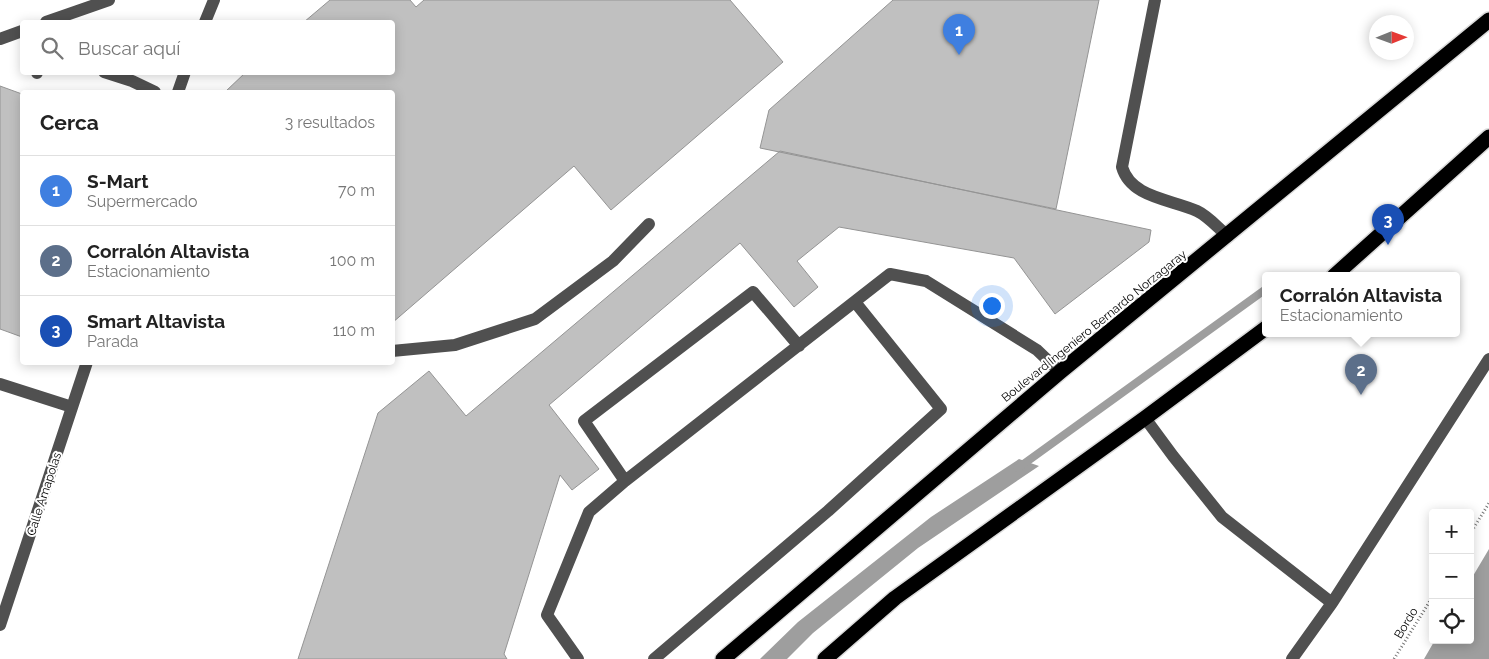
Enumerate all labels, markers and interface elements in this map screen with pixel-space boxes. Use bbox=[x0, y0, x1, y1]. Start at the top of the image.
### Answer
pin: 1 bbox=[943, 14, 975, 55]
north arrow bbox=[1369, 15, 1414, 60]
search box bbox=[20, 20, 395, 75]
icon: search bbox=[38, 34, 66, 62]
text: Buscar aquí bbox=[78, 37, 180, 59]
text: Cerca bbox=[40, 110, 99, 135]
text: 3 resultados bbox=[285, 113, 375, 132]
text: S-Mart bbox=[87, 170, 148, 192]
text: 1 bbox=[52, 181, 60, 200]
text: 70 m bbox=[338, 181, 375, 200]
text: Supermercado bbox=[87, 192, 198, 211]
pin: 3 bbox=[1372, 204, 1404, 245]
text: Corralón Altavista bbox=[87, 240, 249, 262]
street label: Boulevard Ingeniero Bernardo Norzagaray bbox=[999, 247, 1190, 405]
text: 2 bbox=[51, 251, 61, 270]
text: 100 m bbox=[330, 251, 375, 270]
text: Estacionamiento bbox=[87, 262, 210, 281]
popup bbox=[1262, 272, 1460, 337]
text: Corralón Altavista bbox=[1280, 284, 1442, 306]
your location bbox=[979, 293, 1005, 319]
text: Estacionamiento bbox=[1280, 306, 1403, 325]
text: Smart Altavista bbox=[87, 310, 225, 332]
text: 3 bbox=[52, 321, 60, 340]
text: 110 m bbox=[333, 321, 375, 340]
text: Parada bbox=[87, 332, 139, 351]
pin: 2 bbox=[1345, 354, 1377, 395]
street label: Calle Amapolas bbox=[24, 450, 64, 537]
map controls bbox=[1429, 509, 1474, 644]
button: + bbox=[1429, 509, 1474, 554]
button: − bbox=[1429, 554, 1474, 599]
button: locate bbox=[1429, 599, 1474, 644]
street label: Bordo bbox=[1391, 605, 1421, 641]

